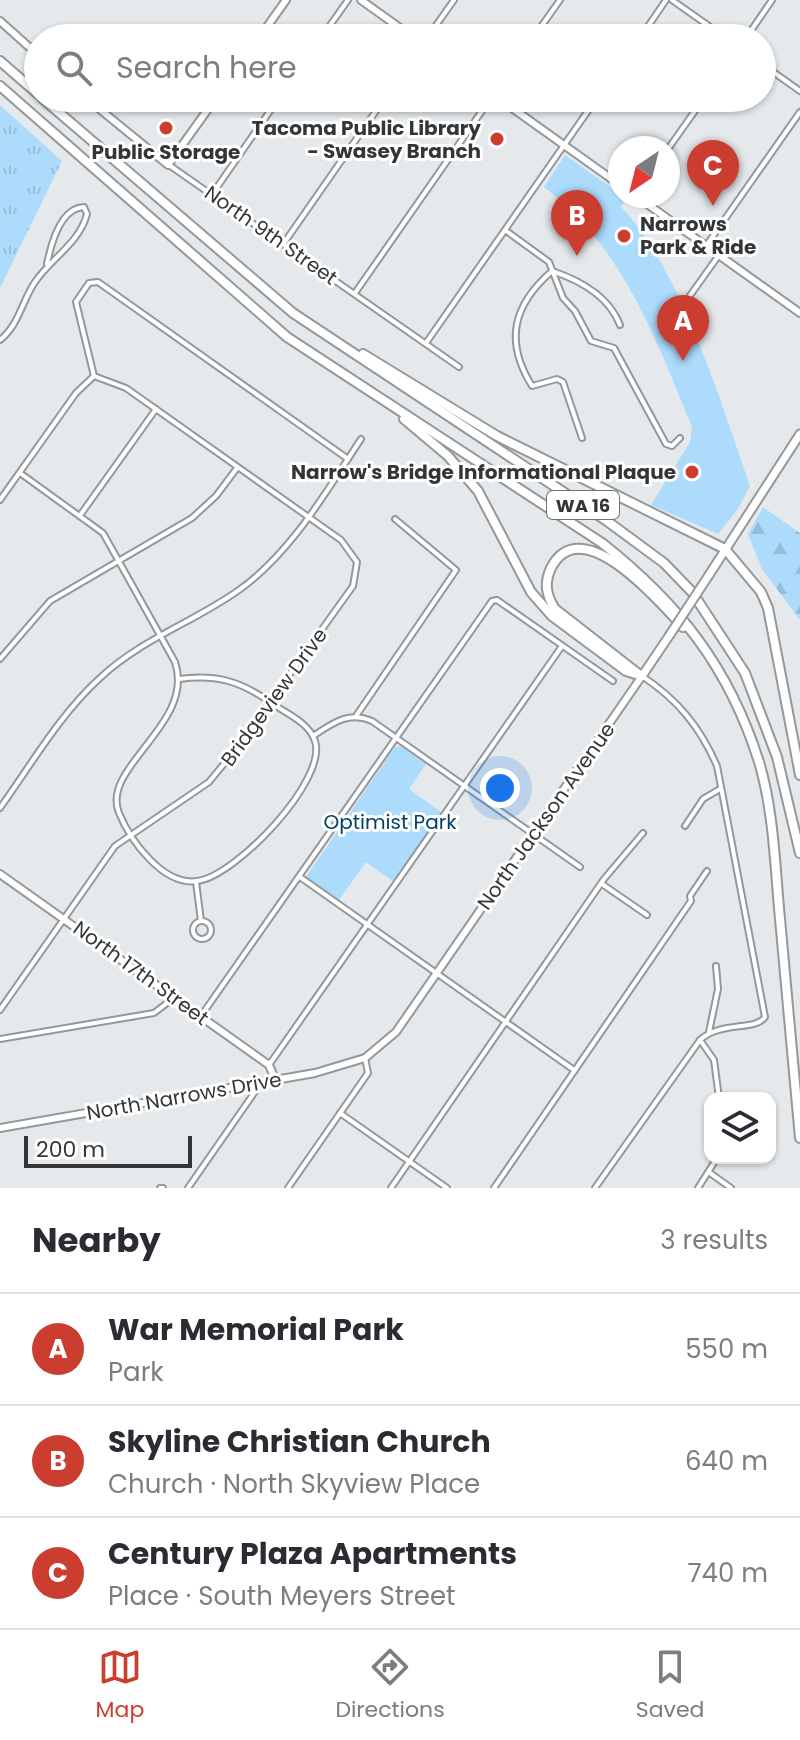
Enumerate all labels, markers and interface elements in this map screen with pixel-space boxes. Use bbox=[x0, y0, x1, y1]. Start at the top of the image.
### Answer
search box bbox=[24, 24, 776, 112]
icon: search bbox=[52, 46, 96, 90]
text: Search here bbox=[116, 46, 297, 89]
place label: Tacoma Public Library - Swasey Branch bbox=[252, 114, 481, 165]
marker: Public Storage bbox=[157, 119, 175, 137]
marker: Tacoma Public Library - Swasey Branch bbox=[488, 130, 506, 148]
north arrow bbox=[608, 136, 680, 208]
place label: Public Storage bbox=[92, 138, 240, 166]
pin: C bbox=[687, 140, 739, 206]
street label: North 9th Street bbox=[199, 179, 343, 291]
pin: B bbox=[551, 190, 603, 256]
place label: Narrows Park & Ride bbox=[640, 210, 756, 261]
marker: Narrows Park & Ride bbox=[615, 227, 633, 245]
pin: A bbox=[657, 295, 709, 361]
place label: Narrow's Bridge Informational Plaque bbox=[291, 458, 676, 486]
marker: Narrow's Bridge Informational Plaque bbox=[683, 463, 701, 481]
road number: WA 16 bbox=[547, 491, 619, 519]
street label: Bridgeview Drive bbox=[214, 622, 334, 772]
street label: North Jackson Avenue bbox=[471, 717, 621, 915]
your location bbox=[480, 768, 520, 808]
park label: Optimist Park bbox=[324, 808, 457, 836]
street label: North 17th Street bbox=[68, 914, 214, 1032]
street label: North Narrows Drive bbox=[84, 1065, 284, 1127]
map controls bbox=[704, 1092, 776, 1164]
button: layers bbox=[704, 1092, 776, 1164]
scale bar bbox=[24, 1132, 192, 1168]
text: 200 m bbox=[36, 1134, 105, 1165]
text: Nearby bbox=[32, 1216, 161, 1264]
text: 3 results bbox=[660, 1222, 768, 1258]
text: War Memorial Park bbox=[108, 1308, 404, 1351]
text: A bbox=[48, 1331, 68, 1367]
text: 550 m bbox=[685, 1331, 768, 1367]
text: Park bbox=[108, 1354, 164, 1390]
text: Skyline Christian Church bbox=[108, 1420, 491, 1463]
text: B bbox=[49, 1443, 67, 1479]
text: 640 m bbox=[685, 1443, 768, 1479]
text: Church · North Skyview Place bbox=[108, 1466, 480, 1502]
text: Century Plaza Apartments bbox=[108, 1532, 517, 1575]
text: C bbox=[48, 1555, 68, 1591]
text: 740 m bbox=[687, 1555, 768, 1591]
text: Place · South Meyers Street bbox=[108, 1578, 456, 1614]
tab: Map bbox=[96, 1645, 144, 1726]
tab: Directions bbox=[335, 1645, 445, 1726]
tab: Saved bbox=[636, 1645, 704, 1726]

